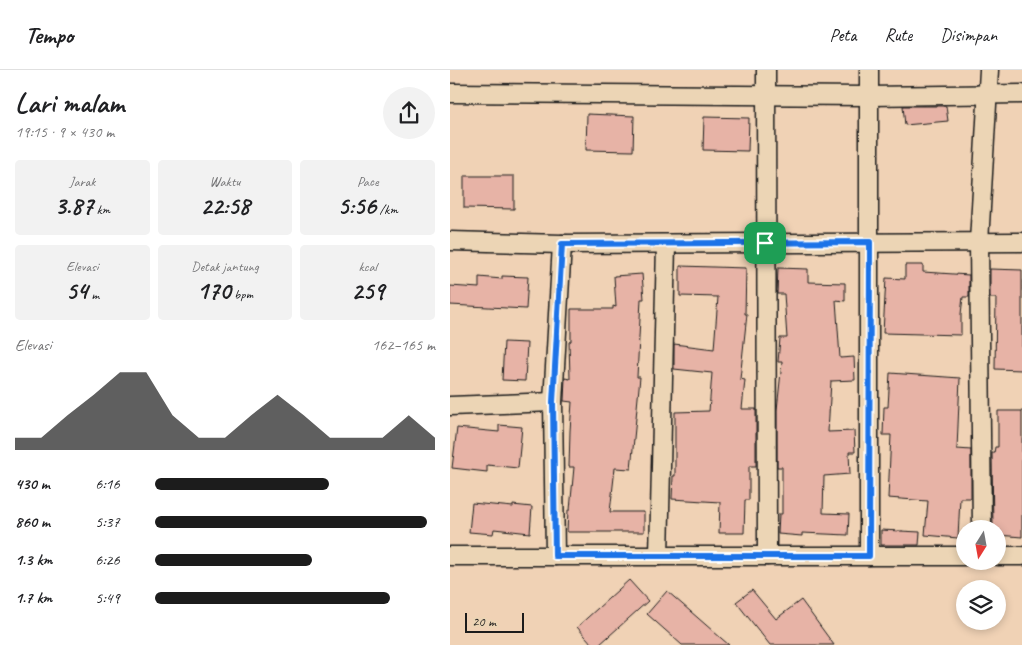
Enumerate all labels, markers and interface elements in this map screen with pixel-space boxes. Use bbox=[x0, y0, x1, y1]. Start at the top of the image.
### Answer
text: Tempo bbox=[25, 20, 73, 50]
text: Peta bbox=[830, 24, 857, 46]
text: Rute bbox=[885, 24, 912, 46]
text: Disimpan bbox=[940, 24, 997, 46]
text: Lari malam bbox=[15, 85, 124, 120]
button: share bbox=[383, 87, 435, 139]
text: 19:15 · 9 × 430 m bbox=[15, 122, 114, 142]
text: Jarak bbox=[69, 173, 95, 190]
text: Waktu bbox=[209, 173, 241, 190]
text: Pace bbox=[357, 173, 378, 190]
text: 3.87 bbox=[54, 190, 93, 222]
text: 22:58 bbox=[200, 190, 250, 222]
text: 5:56 bbox=[338, 190, 376, 222]
text: km bbox=[93, 201, 110, 218]
text: /km bbox=[376, 201, 398, 218]
pin bbox=[744, 222, 786, 264]
icon: arrive bbox=[751, 229, 779, 257]
text: Elevasi bbox=[66, 258, 98, 275]
text: Detak jantung bbox=[191, 258, 259, 275]
text: kcal bbox=[358, 258, 377, 275]
text: 54 bbox=[66, 275, 88, 307]
text: 170 bbox=[197, 275, 231, 307]
text: 259 bbox=[351, 275, 384, 307]
text: m bbox=[88, 286, 99, 303]
text: bpm bbox=[231, 286, 253, 303]
text: Elevasi bbox=[15, 335, 52, 355]
text: 162–165 m bbox=[372, 335, 435, 355]
text: 430 m bbox=[15, 474, 50, 494]
text: 6:16 bbox=[95, 474, 120, 494]
text: 860 m bbox=[15, 512, 50, 532]
text: 5:37 bbox=[95, 512, 120, 532]
north arrow bbox=[956, 520, 1006, 570]
map controls bbox=[956, 520, 1006, 630]
text: 1.3 km bbox=[15, 550, 52, 570]
text: 6:26 bbox=[95, 550, 120, 570]
button: layers bbox=[956, 580, 1006, 630]
text: 1.7 km bbox=[15, 588, 52, 608]
text: 5:49 bbox=[95, 588, 120, 608]
scale bar bbox=[465, 610, 524, 633]
text: 20 m bbox=[472, 613, 496, 630]

